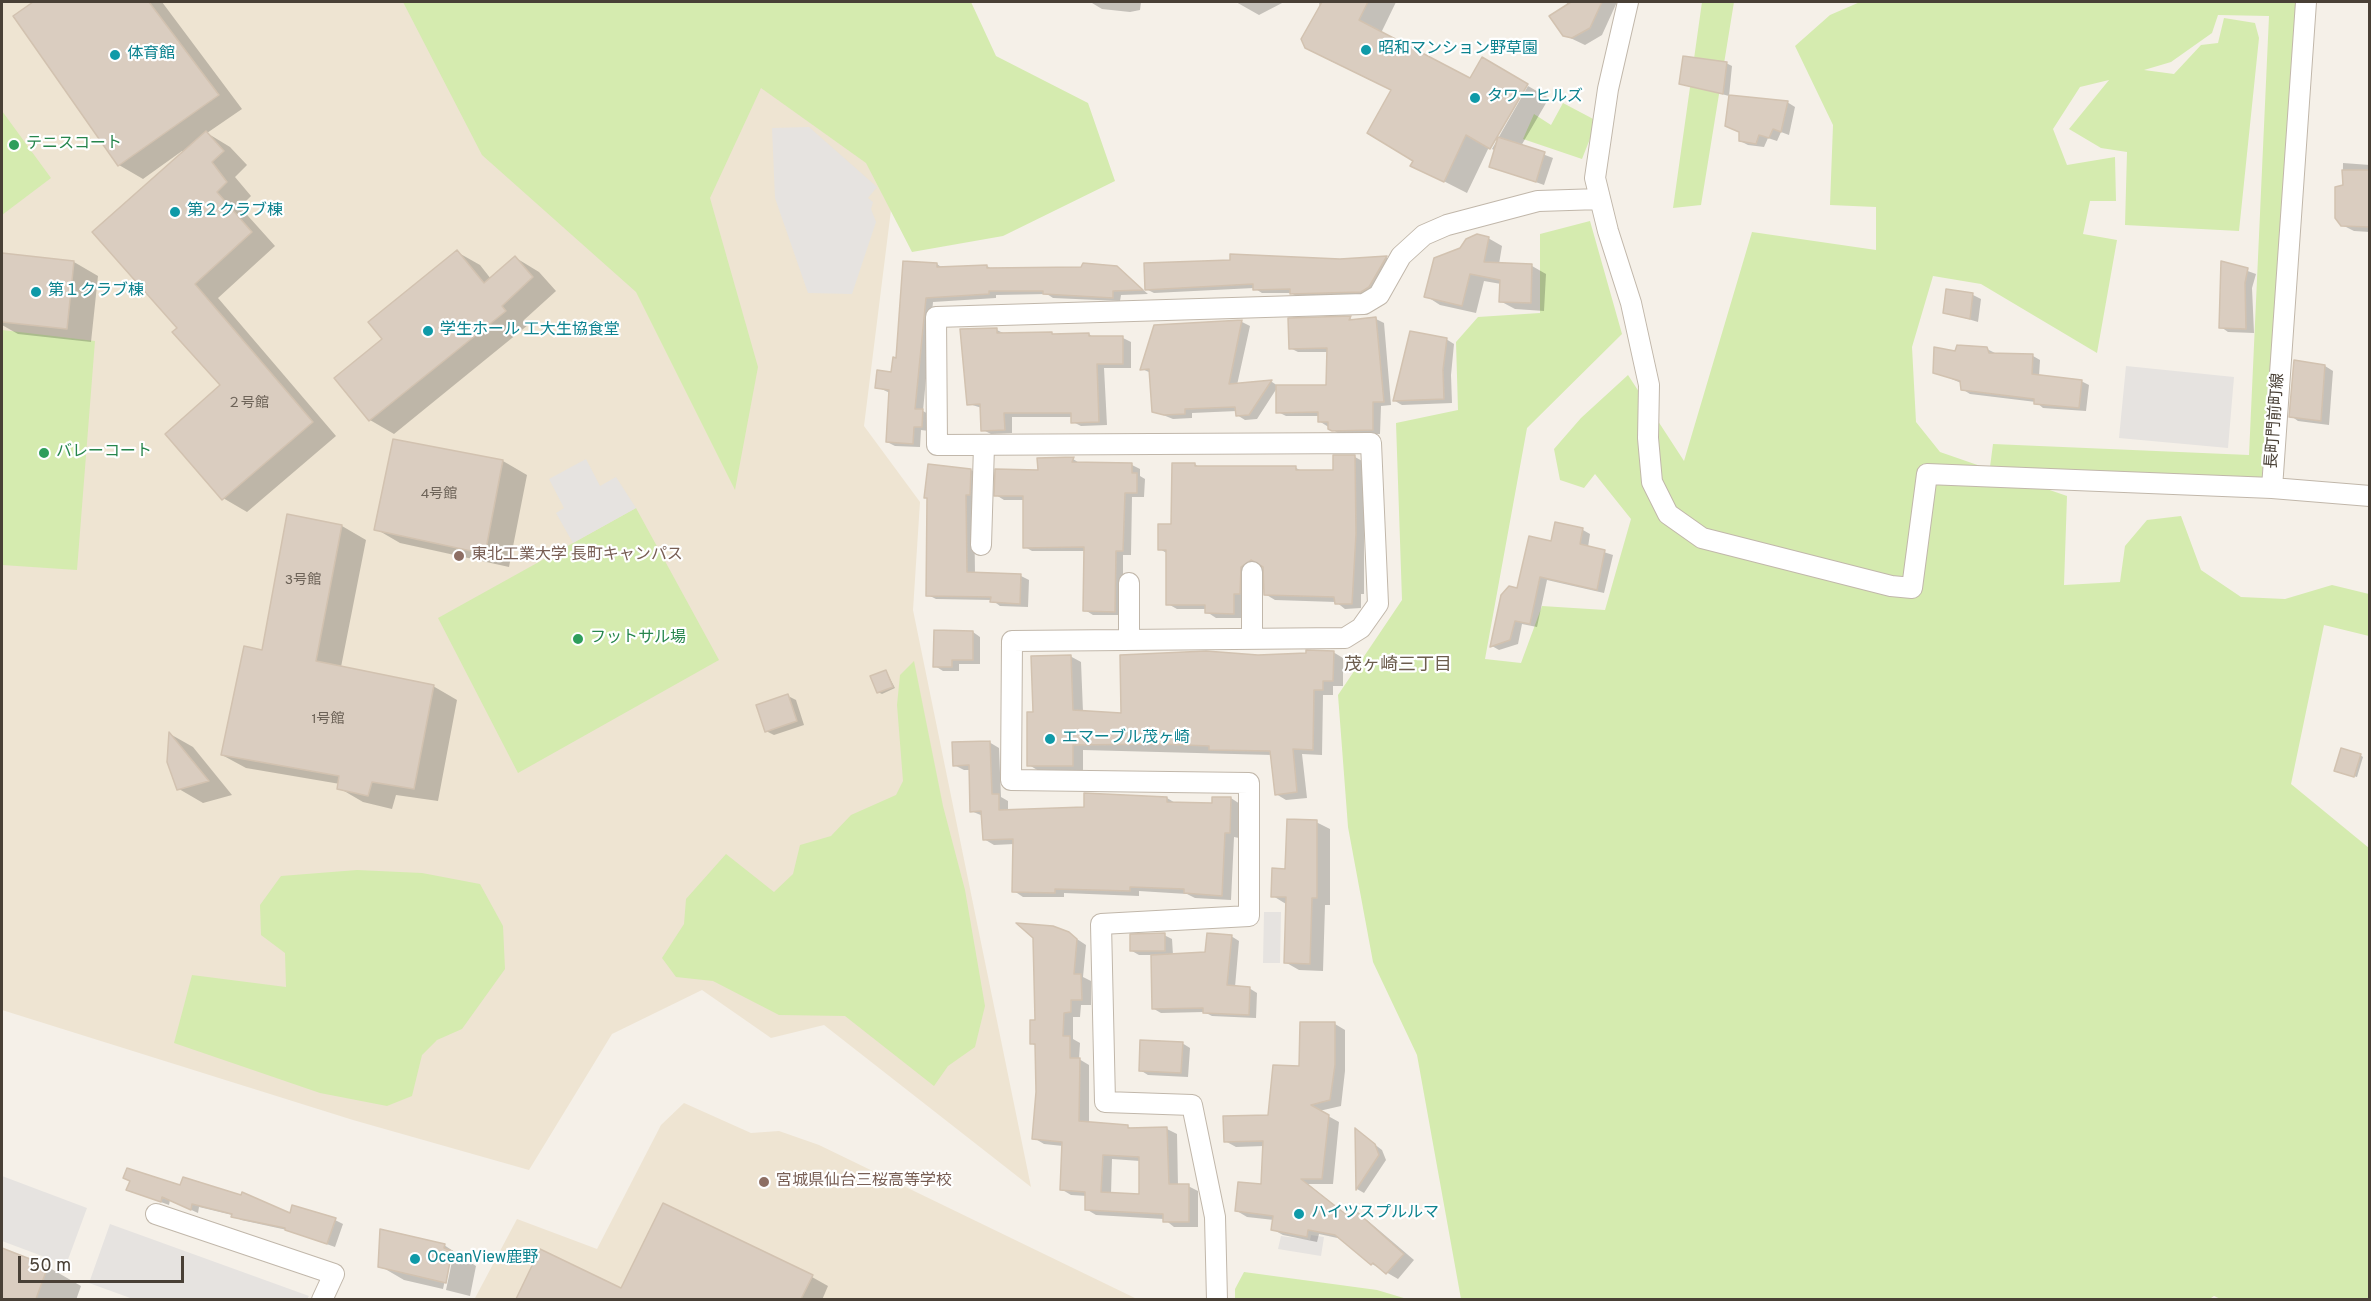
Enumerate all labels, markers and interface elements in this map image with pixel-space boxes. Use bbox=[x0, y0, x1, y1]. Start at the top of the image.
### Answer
place label: 昭和マンション野草園 bbox=[1378, 40, 1538, 60]
marker: 昭和マンション野草園 bbox=[1359, 43, 1373, 57]
place label: 体育館 bbox=[127, 45, 175, 65]
marker: 体育館 bbox=[108, 48, 122, 62]
place label: タワーヒルズ bbox=[1487, 88, 1583, 108]
marker: タワーヒルズ bbox=[1468, 91, 1482, 105]
place label: テニスコート bbox=[26, 135, 122, 155]
marker: テニスコート bbox=[7, 138, 21, 152]
place label: 第２クラブ棟 bbox=[187, 202, 283, 222]
marker: 第２クラブ棟 bbox=[168, 205, 182, 219]
place label: 第１クラブ棟 bbox=[48, 282, 144, 302]
marker: 第１クラブ棟 bbox=[29, 285, 43, 299]
place label: 学生ホール 工大生協食堂 bbox=[440, 321, 620, 341]
marker: 学生ホール 工大生協食堂 bbox=[421, 324, 435, 338]
street label: 長町門前町線 bbox=[2263, 372, 2289, 470]
house number: ２号館 bbox=[227, 396, 269, 412]
place label: バレーコート bbox=[56, 443, 152, 463]
marker: バレーコート bbox=[37, 446, 51, 460]
house number: 4号館 bbox=[421, 487, 457, 503]
place label: 東北工業大学 長町キャンパス bbox=[471, 546, 683, 566]
marker: 東北工業大学 長町キャンパス bbox=[452, 549, 466, 563]
house number: 3号館 bbox=[285, 573, 321, 589]
place label: フットサル場 bbox=[590, 629, 686, 649]
marker: フットサル場 bbox=[571, 632, 585, 646]
district label: 茂ヶ崎三丁目 bbox=[1344, 655, 1452, 677]
house number: 1号館 bbox=[311, 712, 345, 728]
place label: エマーブル茂ヶ崎 bbox=[1062, 729, 1190, 749]
marker: エマーブル茂ヶ崎 bbox=[1043, 732, 1057, 746]
place label: 宮城県仙台三桜高等学校 bbox=[776, 1172, 952, 1192]
marker: 宮城県仙台三桜高等学校 bbox=[757, 1175, 771, 1189]
place label: ハイツスプルルマ bbox=[1311, 1204, 1439, 1224]
marker: ハイツスプルルマ bbox=[1292, 1207, 1306, 1221]
scale bar bbox=[21, 1244, 188, 1282]
place label: OceanView鹿野 bbox=[427, 1249, 538, 1269]
marker: OceanView鹿野 bbox=[408, 1252, 422, 1266]
text: 50 m bbox=[29, 1255, 71, 1278]

